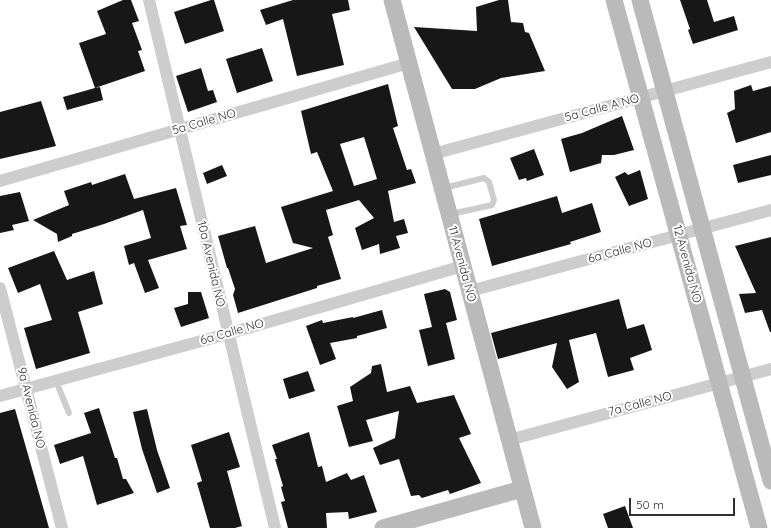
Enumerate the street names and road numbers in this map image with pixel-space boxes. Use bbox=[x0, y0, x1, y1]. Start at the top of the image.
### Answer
street label: 5a Calle A NO bbox=[563, 91, 641, 125]
street label: 5a Calle NO bbox=[170, 106, 238, 138]
street label: 10a Avenida NO bbox=[194, 220, 228, 308]
street label: 12 Avenida NO bbox=[670, 223, 704, 305]
street label: 11 Avenida NO bbox=[445, 225, 479, 303]
street label: 6a Calle NO bbox=[587, 236, 653, 266]
street label: 6a Calle NO bbox=[199, 316, 265, 348]
street label: 9a Avenida NO bbox=[14, 366, 48, 450]
street label: 7a Calle NO bbox=[607, 389, 673, 419]

